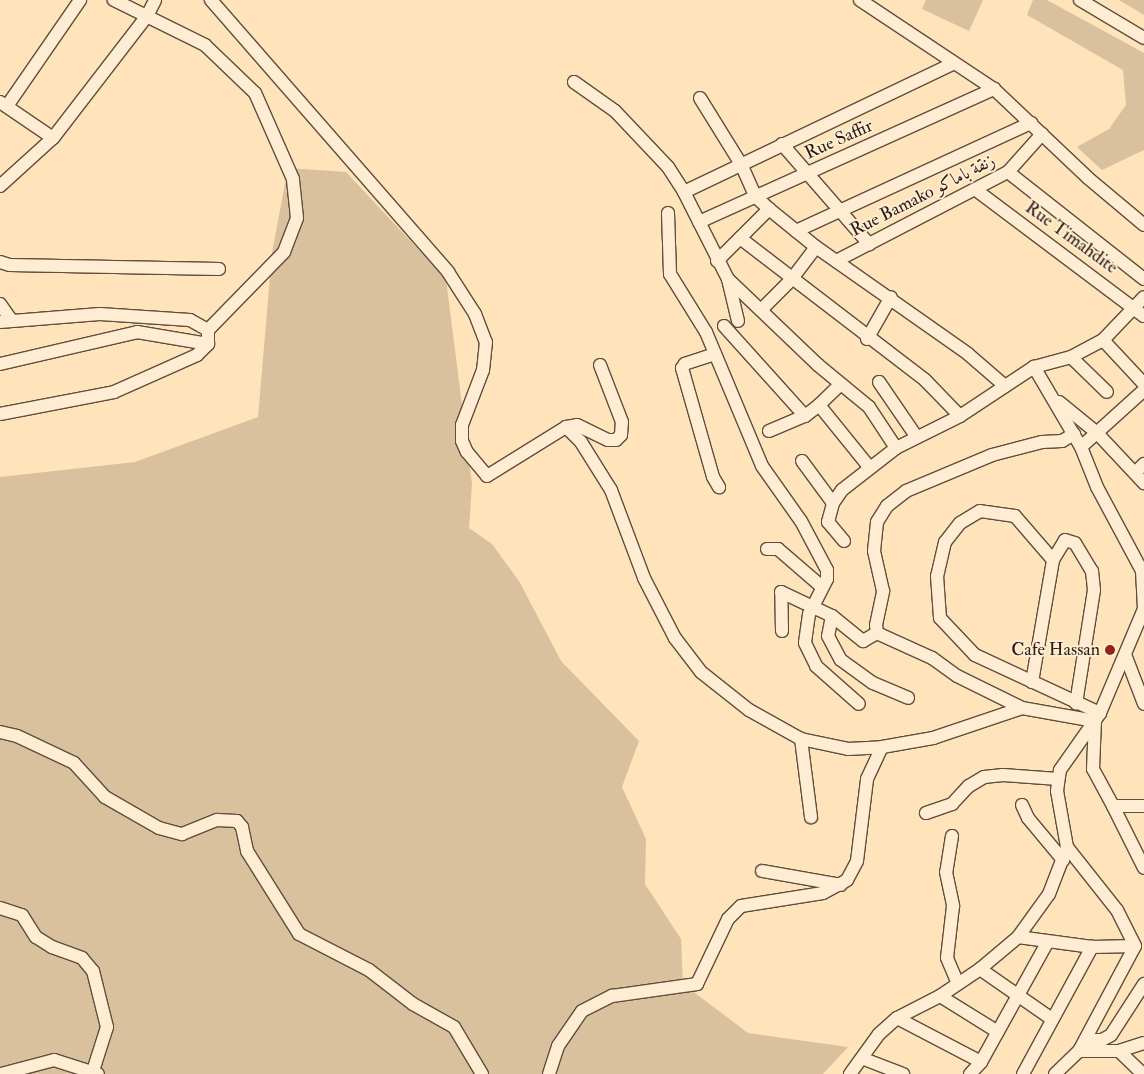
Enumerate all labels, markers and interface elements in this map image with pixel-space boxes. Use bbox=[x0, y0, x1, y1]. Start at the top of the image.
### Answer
street label: Rue Saffir bbox=[802, 116, 876, 164]
street label: Rue Bamako زنقة باماكو bbox=[847, 150, 999, 242]
street label: Rue Timahdite bbox=[1021, 197, 1121, 279]
place label: Cafe Hassan bbox=[1011, 639, 1100, 661]
marker: Cafe Hassan bbox=[1104, 644, 1116, 656]

